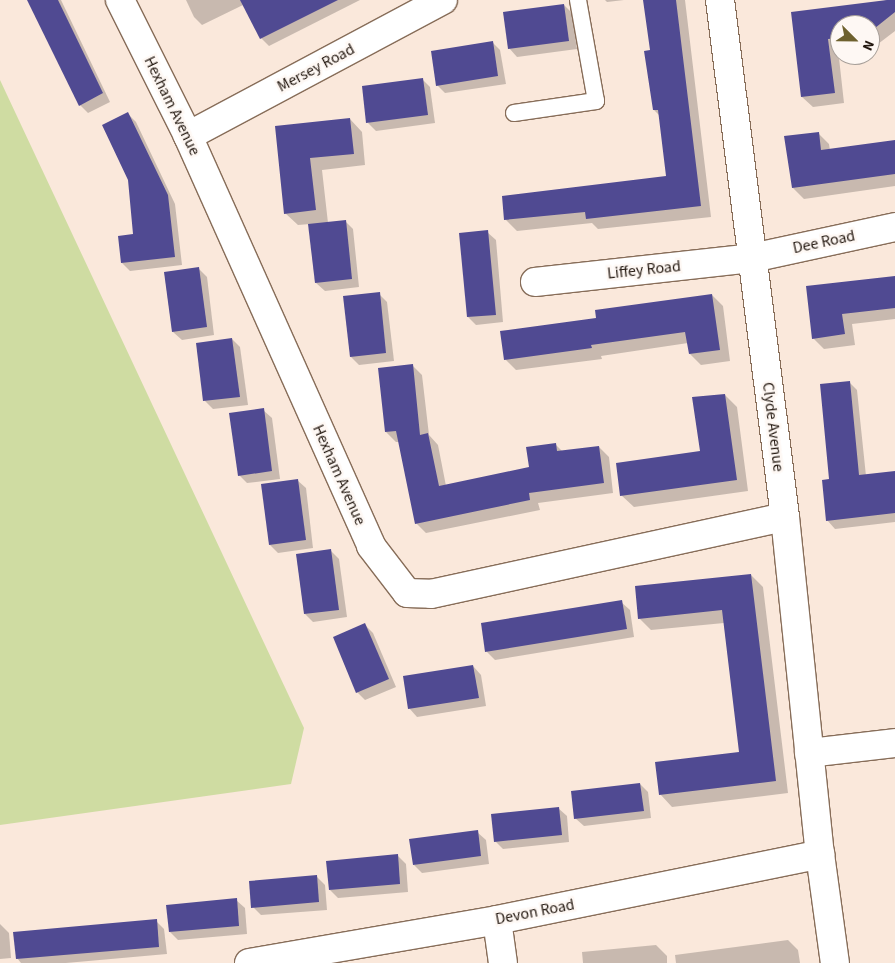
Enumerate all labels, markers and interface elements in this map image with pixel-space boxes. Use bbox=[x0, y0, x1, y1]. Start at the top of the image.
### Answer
north arrow bbox=[830, 15, 880, 65]
text: N bbox=[857, 37, 879, 54]
street label: Mersey Road bbox=[274, 40, 358, 96]
street label: Hexham Avenue bbox=[140, 53, 204, 159]
street label: Dee Road bbox=[791, 226, 857, 258]
street label: Liffey Road bbox=[606, 257, 682, 283]
street label: Clyde Avenue bbox=[758, 381, 788, 473]
street label: Hexham Avenue bbox=[308, 422, 370, 528]
street label: Devon Road bbox=[494, 895, 576, 929]

